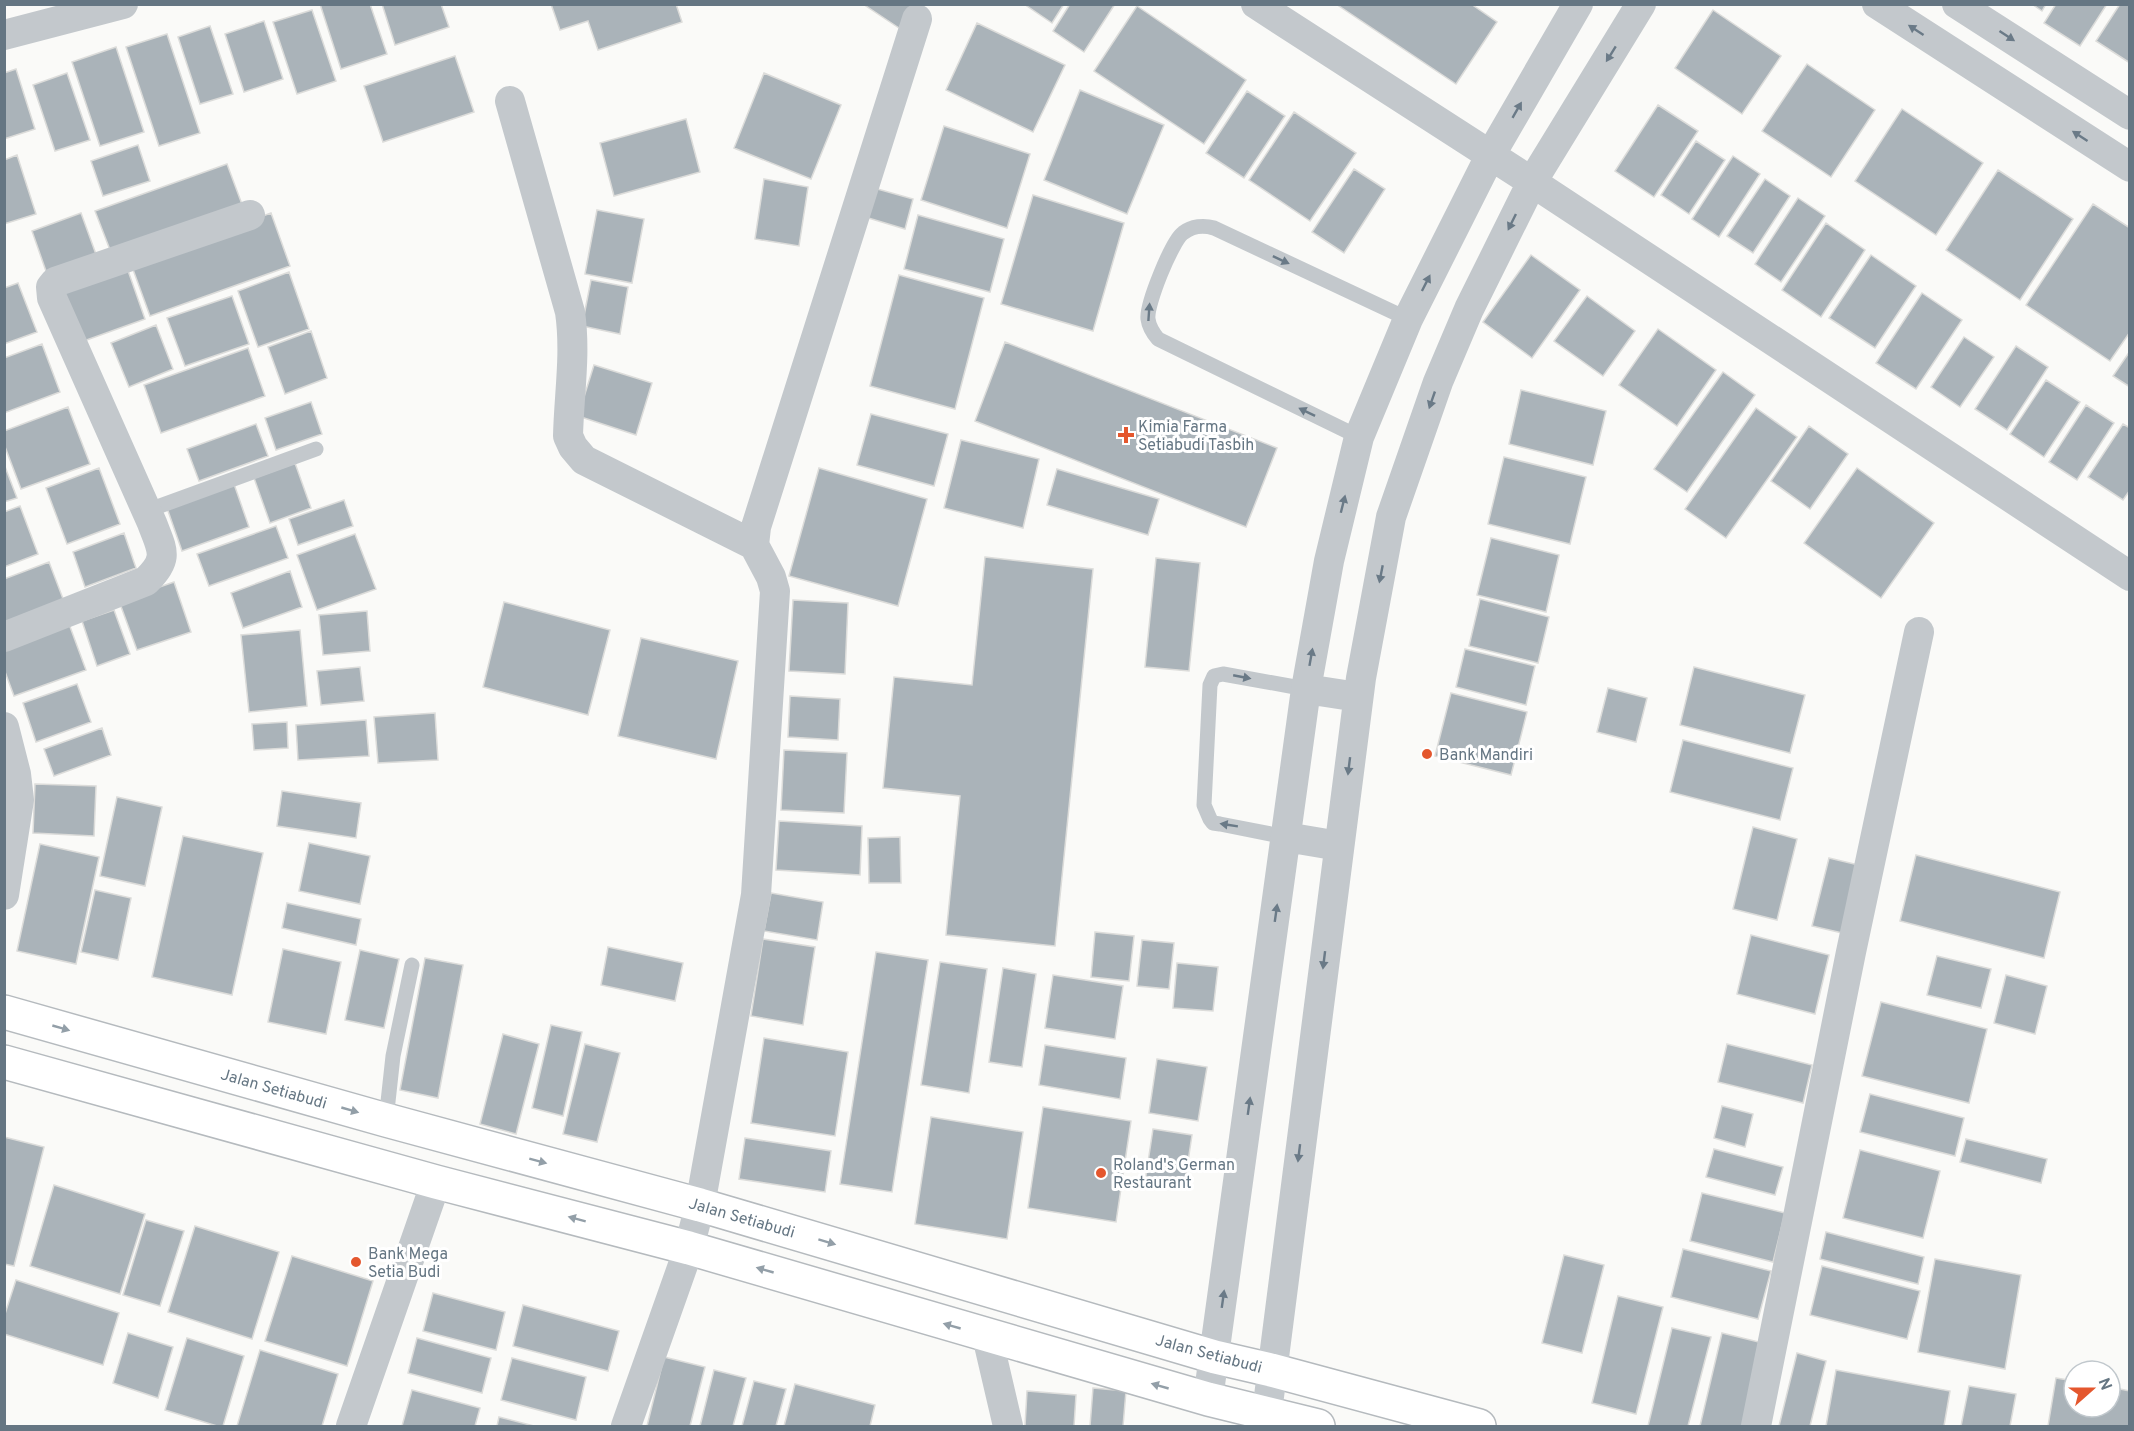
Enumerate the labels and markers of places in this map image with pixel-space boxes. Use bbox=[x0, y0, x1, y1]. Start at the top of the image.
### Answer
place label: Kimia Farma Setiabudi Tasbih bbox=[1138, 418, 1254, 456]
marker: Kimia Farma Setiabudi Tasbih bbox=[1119, 428, 1133, 442]
place label: Bank Mandiri bbox=[1439, 746, 1533, 766]
marker: Bank Mandiri bbox=[1420, 747, 1434, 761]
place label: Roland's German Restaurant bbox=[1113, 1156, 1235, 1194]
marker: Roland's German Restaurant bbox=[1094, 1166, 1108, 1180]
place label: Bank Mega Setia Budi bbox=[368, 1245, 448, 1283]
marker: Bank Mega Setia Budi bbox=[349, 1255, 363, 1269]

